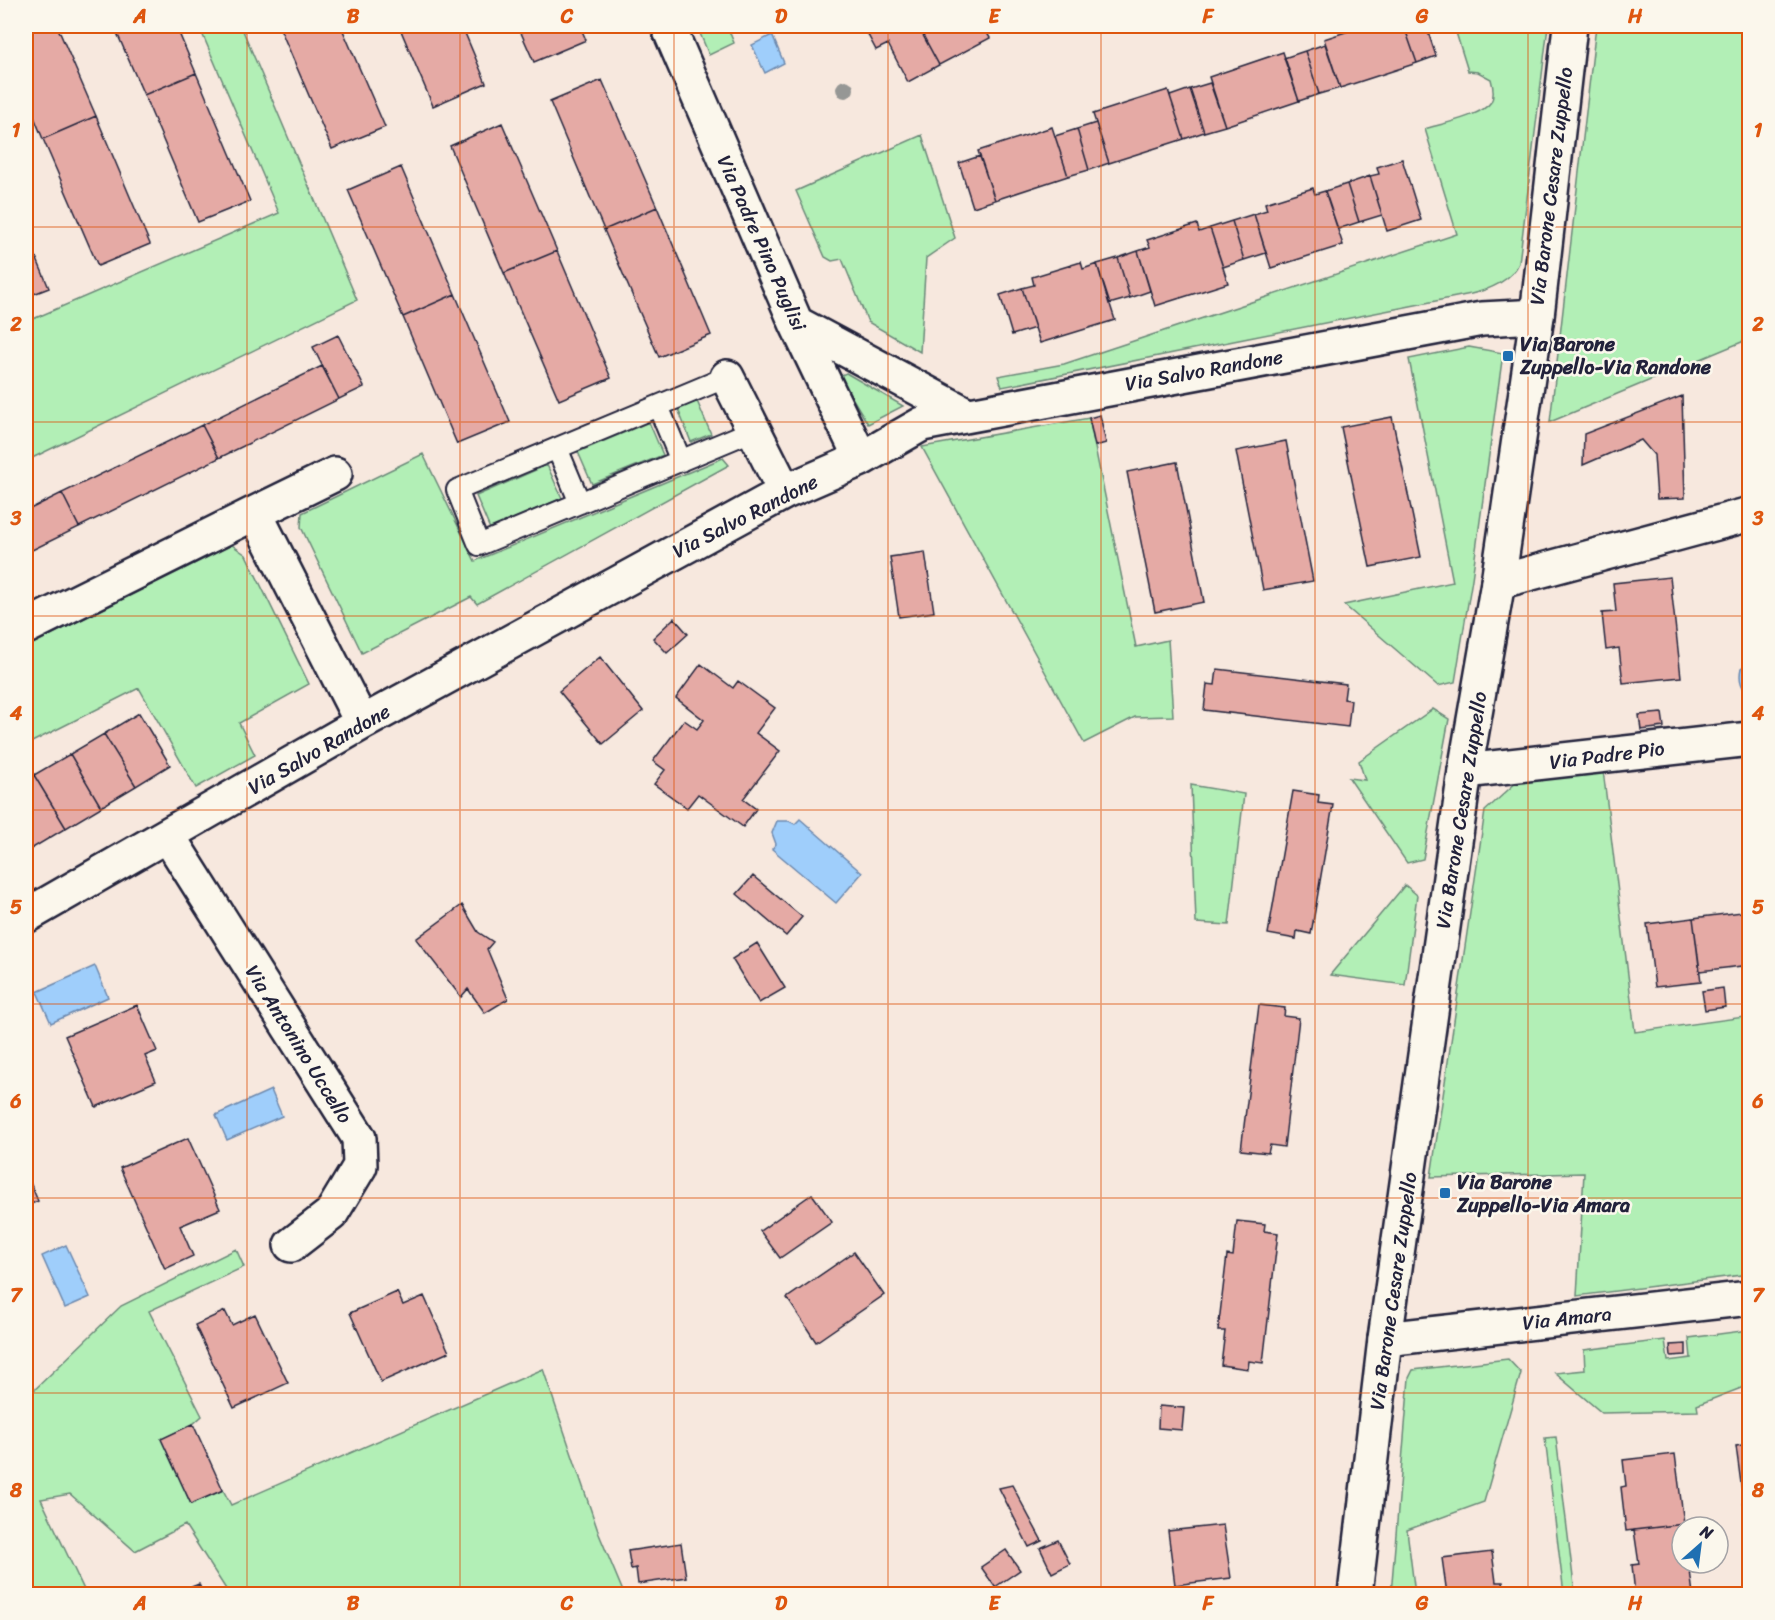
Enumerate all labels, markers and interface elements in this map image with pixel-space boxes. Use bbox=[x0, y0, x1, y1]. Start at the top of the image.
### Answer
text: A bbox=[132, 0, 147, 34]
text: B bbox=[347, 0, 360, 34]
text: C bbox=[560, 0, 574, 34]
text: D bbox=[775, 0, 788, 34]
text: E bbox=[988, 0, 1001, 34]
text: F bbox=[1202, 0, 1215, 34]
text: G bbox=[1415, 0, 1429, 34]
text: H bbox=[1627, 0, 1643, 34]
street label: Via Barone Cesare Zuppello bbox=[1520, 65, 1583, 307]
text: 1 bbox=[12, 113, 21, 148]
text: 1 bbox=[1754, 113, 1763, 148]
street label: Via Padre Pino Puglisi bbox=[707, 150, 816, 337]
text: 2 bbox=[9, 307, 22, 342]
text: 2 bbox=[1751, 307, 1764, 342]
place label: Via Barone Zuppello-Via Randone bbox=[1519, 327, 1712, 385]
street label: Via Salvo Randone bbox=[1122, 339, 1286, 402]
marker: Via Barone Zuppello-Via Randone bbox=[1501, 349, 1515, 363]
street label: Via Salvo Randone bbox=[666, 465, 824, 568]
text: 3 bbox=[10, 501, 22, 536]
text: 3 bbox=[1752, 501, 1764, 536]
street label: Via Barone Cesare Zuppello bbox=[1425, 689, 1498, 931]
street label: Via Salvo Randone bbox=[241, 694, 397, 805]
text: 4 bbox=[9, 696, 23, 731]
text: 4 bbox=[1751, 696, 1765, 731]
street label: Via Padre Pio bbox=[1548, 731, 1667, 780]
text: 5 bbox=[10, 890, 22, 925]
text: 5 bbox=[1752, 890, 1764, 925]
street label: Via Antonino Uccello bbox=[235, 958, 362, 1131]
text: 6 bbox=[9, 1084, 22, 1119]
text: 6 bbox=[1751, 1084, 1764, 1119]
place label: Via Barone Zuppello-Via Amara bbox=[1456, 1165, 1630, 1223]
street label: Via Barone Cesare Zuppello bbox=[1359, 1170, 1428, 1412]
marker: Via Barone Zuppello-Via Amara bbox=[1438, 1186, 1452, 1200]
text: 7 bbox=[10, 1278, 23, 1313]
text: 7 bbox=[1752, 1278, 1765, 1313]
street label: Via Amara bbox=[1521, 1296, 1613, 1341]
text: 8 bbox=[9, 1473, 23, 1508]
text: 8 bbox=[1751, 1473, 1765, 1508]
north arrow bbox=[1670, 1515, 1730, 1575]
text: N bbox=[1694, 1516, 1719, 1548]
text: A bbox=[132, 1586, 147, 1620]
text: B bbox=[347, 1586, 360, 1620]
text: C bbox=[560, 1586, 574, 1620]
text: D bbox=[775, 1586, 788, 1620]
text: E bbox=[988, 1586, 1001, 1620]
text: F bbox=[1202, 1586, 1215, 1620]
text: G bbox=[1415, 1586, 1429, 1620]
text: H bbox=[1627, 1586, 1643, 1620]

